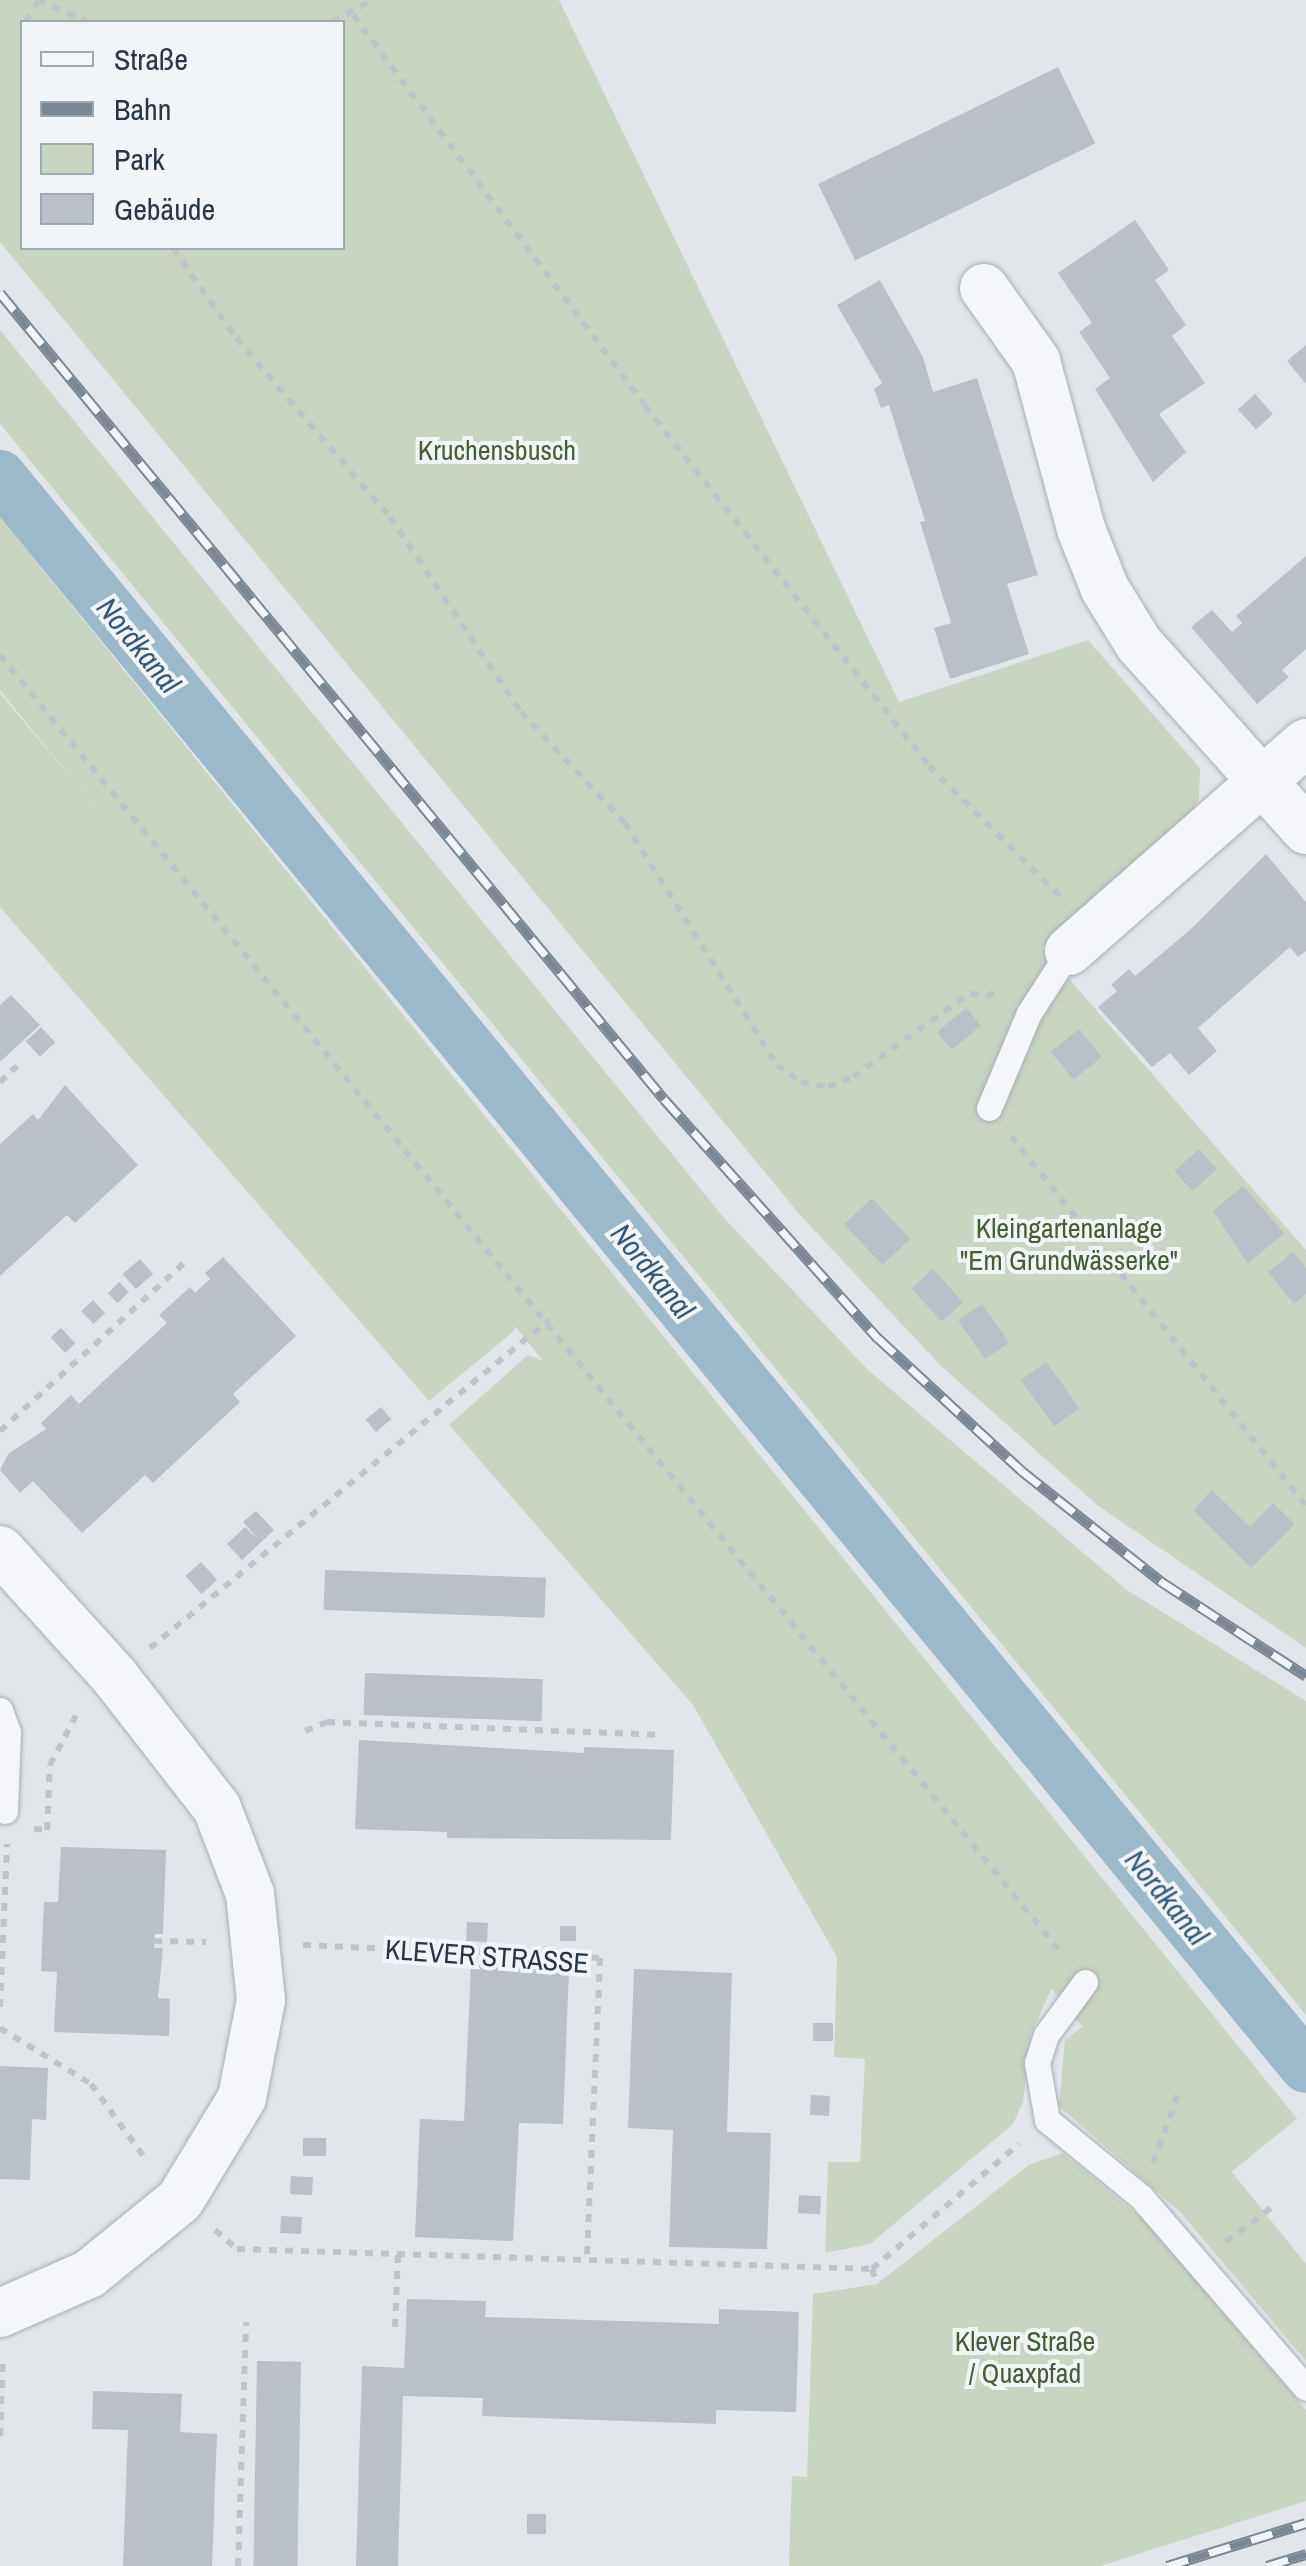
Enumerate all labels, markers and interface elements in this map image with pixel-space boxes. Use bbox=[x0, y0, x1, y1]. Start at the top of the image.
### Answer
legend bbox=[20, 20, 345, 250]
text: Straße bbox=[114, 39, 188, 79]
text: Bahn bbox=[114, 89, 171, 129]
text: Park bbox=[114, 139, 165, 179]
text: Gebäude bbox=[114, 189, 215, 229]
park label: Kruchensbusch bbox=[418, 433, 576, 467]
water label: Nordkanal bbox=[90, 590, 188, 700]
park label: Kleingartenanlage "Em Grundwässerke" bbox=[960, 1211, 1178, 1277]
water label: Nordkanal bbox=[604, 1216, 702, 1326]
water label: Nordkanal bbox=[1118, 1842, 1216, 1952]
street label: KLEVER STRASSE bbox=[384, 1932, 590, 1980]
park label: Klever Straße / Quaxpfad bbox=[955, 2324, 1095, 2390]

